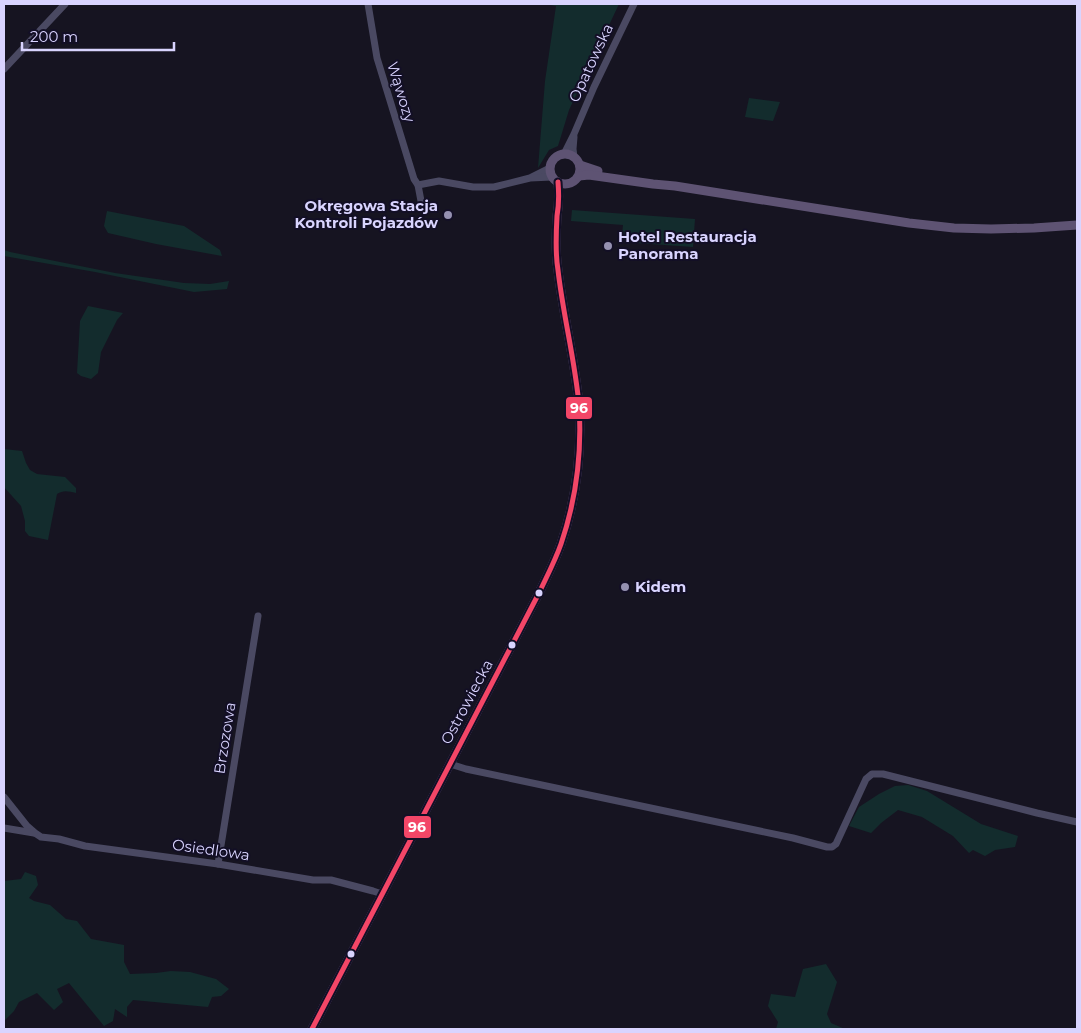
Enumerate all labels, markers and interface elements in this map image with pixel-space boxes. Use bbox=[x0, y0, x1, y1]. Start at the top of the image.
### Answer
scale bar bbox=[22, 20, 175, 52]
street label: Opatowska bbox=[564, 20, 617, 105]
text: 200 m bbox=[30, 27, 78, 46]
street label: Wąwozy bbox=[383, 59, 420, 125]
place label: Okręgowa Stacja Kontroli Pojazdów bbox=[295, 196, 439, 232]
marker: Okręgowa Stacja Kontroli Pojazdów bbox=[442, 209, 454, 221]
place label: Hotel Restauracja Panorama bbox=[618, 227, 757, 263]
marker: Hotel Restauracja Panorama bbox=[602, 240, 614, 252]
line badge: 96 bbox=[565, 396, 593, 420]
text: 96 bbox=[570, 399, 588, 417]
place label: Kidem bbox=[635, 577, 686, 596]
marker: Kidem bbox=[619, 581, 631, 593]
unlabelled marker bbox=[534, 588, 544, 598]
unlabelled marker bbox=[507, 640, 517, 650]
street label: Ostrowiecka bbox=[436, 656, 497, 747]
street label: Brzozowa bbox=[209, 701, 240, 775]
line badge: 96 bbox=[403, 815, 432, 839]
text: 96 bbox=[408, 818, 426, 836]
street label: Osiedlowa bbox=[171, 835, 251, 864]
unlabelled marker bbox=[346, 949, 356, 959]

